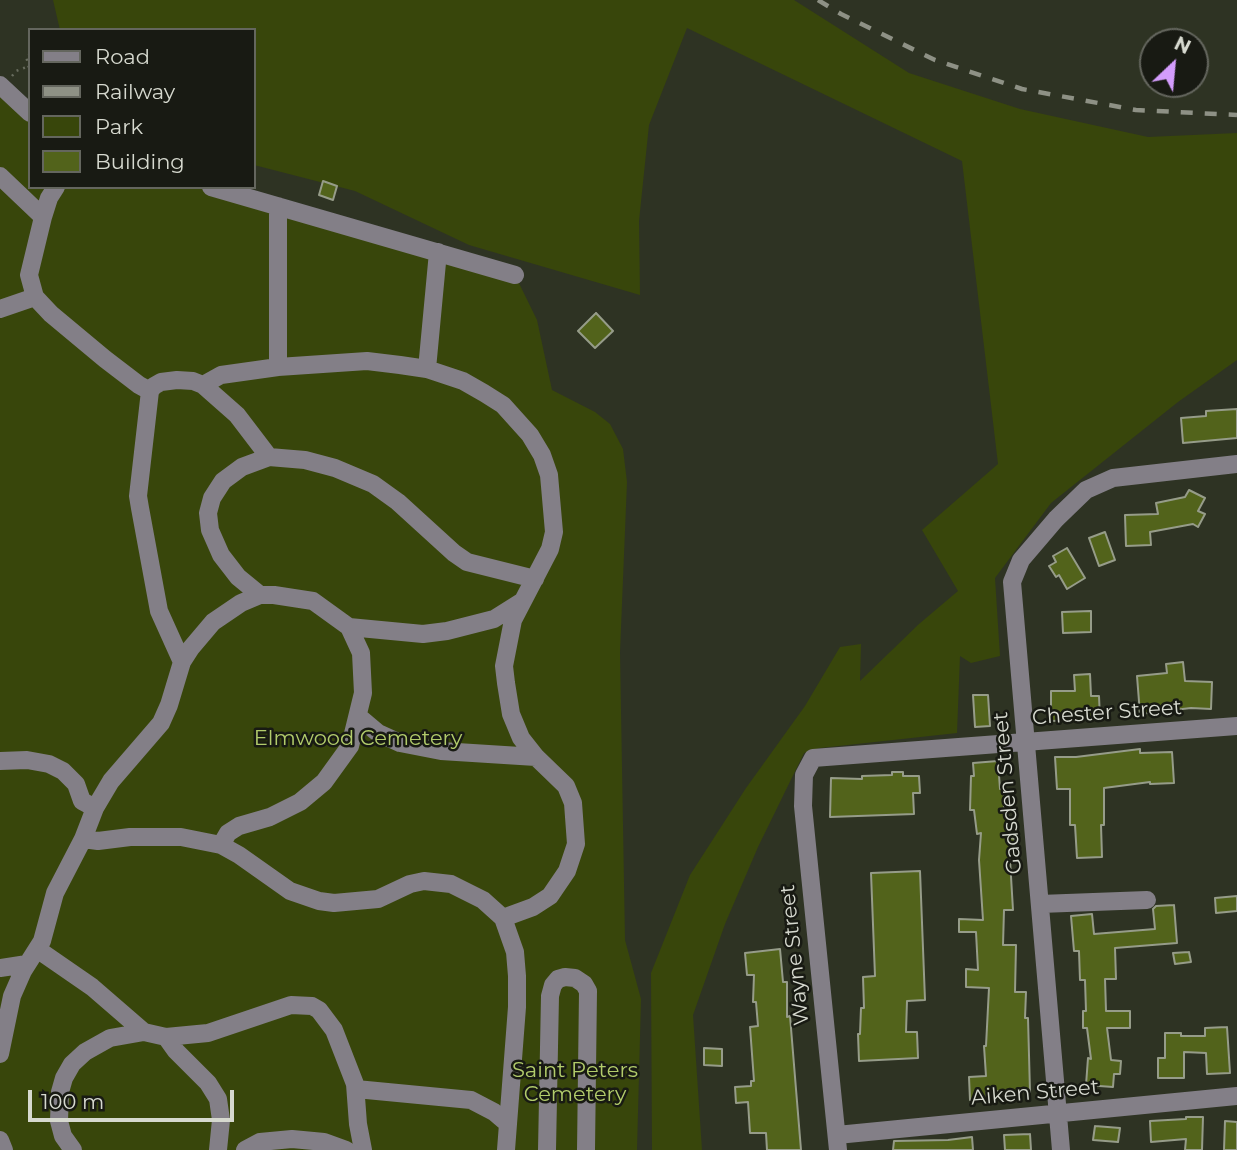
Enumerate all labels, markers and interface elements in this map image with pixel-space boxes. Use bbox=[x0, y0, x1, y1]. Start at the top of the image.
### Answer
legend bbox=[28, 28, 256, 189]
north arrow bbox=[1139, 28, 1209, 98]
text: N bbox=[1171, 32, 1194, 59]
text: Road bbox=[95, 44, 150, 69]
text: Railway bbox=[95, 79, 175, 104]
text: Park bbox=[95, 114, 143, 139]
text: Building bbox=[95, 149, 185, 174]
street label: Chester Street bbox=[1031, 695, 1183, 731]
street label: Gadsden Street bbox=[988, 711, 1028, 875]
park label: Elmwood Cemetery bbox=[254, 726, 462, 752]
street label: Wayne Street bbox=[775, 883, 815, 1027]
park label: Saint Peters Cemetery bbox=[512, 1058, 638, 1108]
street label: Aiken Street bbox=[970, 1075, 1100, 1111]
scale bar bbox=[32, 1076, 238, 1120]
text: 100 m bbox=[41, 1089, 104, 1114]

